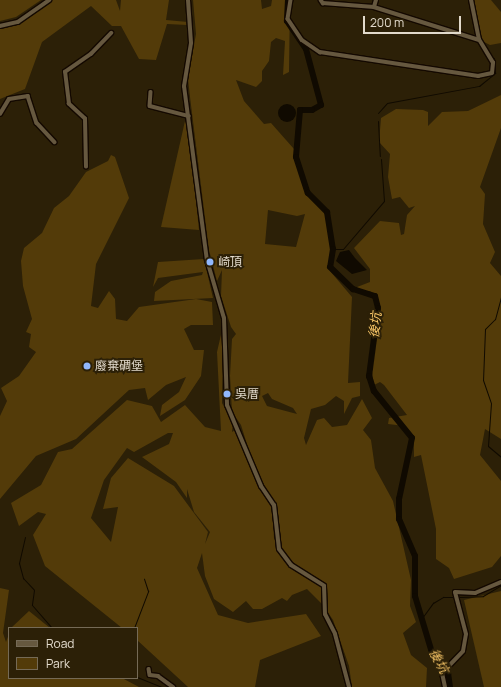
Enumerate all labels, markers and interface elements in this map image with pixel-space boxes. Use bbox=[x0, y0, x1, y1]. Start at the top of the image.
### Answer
scale bar bbox=[365, 8, 463, 34]
text: 200 m bbox=[370, 14, 404, 31]
place label: 崎頂 bbox=[218, 255, 242, 269]
marker: 崎頂 bbox=[205, 257, 215, 267]
water label: 後坑 bbox=[366, 311, 384, 339]
place label: 廢棄碉堡 bbox=[95, 359, 143, 373]
marker: 廢棄碉堡 bbox=[82, 361, 92, 371]
place label: 吳厝 bbox=[235, 387, 259, 401]
marker: 吳厝 bbox=[222, 389, 232, 399]
legend bbox=[8, 627, 138, 679]
text: Road bbox=[46, 635, 74, 652]
water label: 後坑 bbox=[426, 646, 452, 676]
text: Park bbox=[46, 655, 70, 672]

